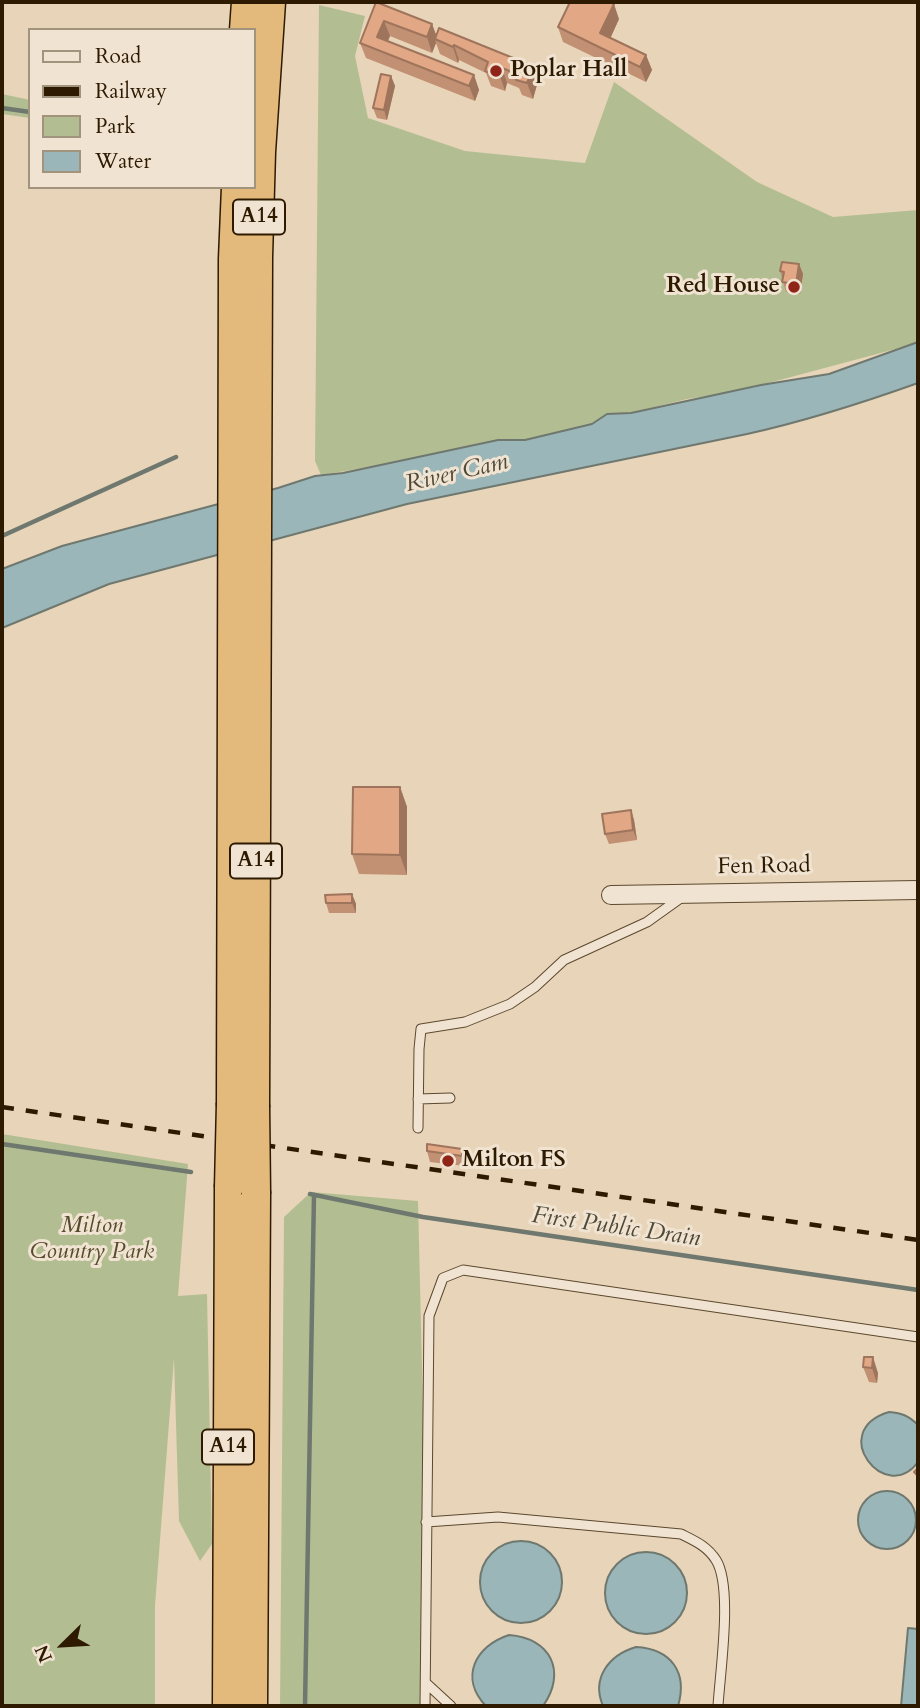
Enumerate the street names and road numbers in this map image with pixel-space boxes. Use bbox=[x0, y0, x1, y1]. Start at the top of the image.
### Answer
road number: A14 bbox=[233, 200, 285, 234]
road number: A14 bbox=[230, 844, 282, 878]
street label: Fen Road bbox=[717, 852, 811, 882]
road number: A14 bbox=[202, 1430, 254, 1464]

